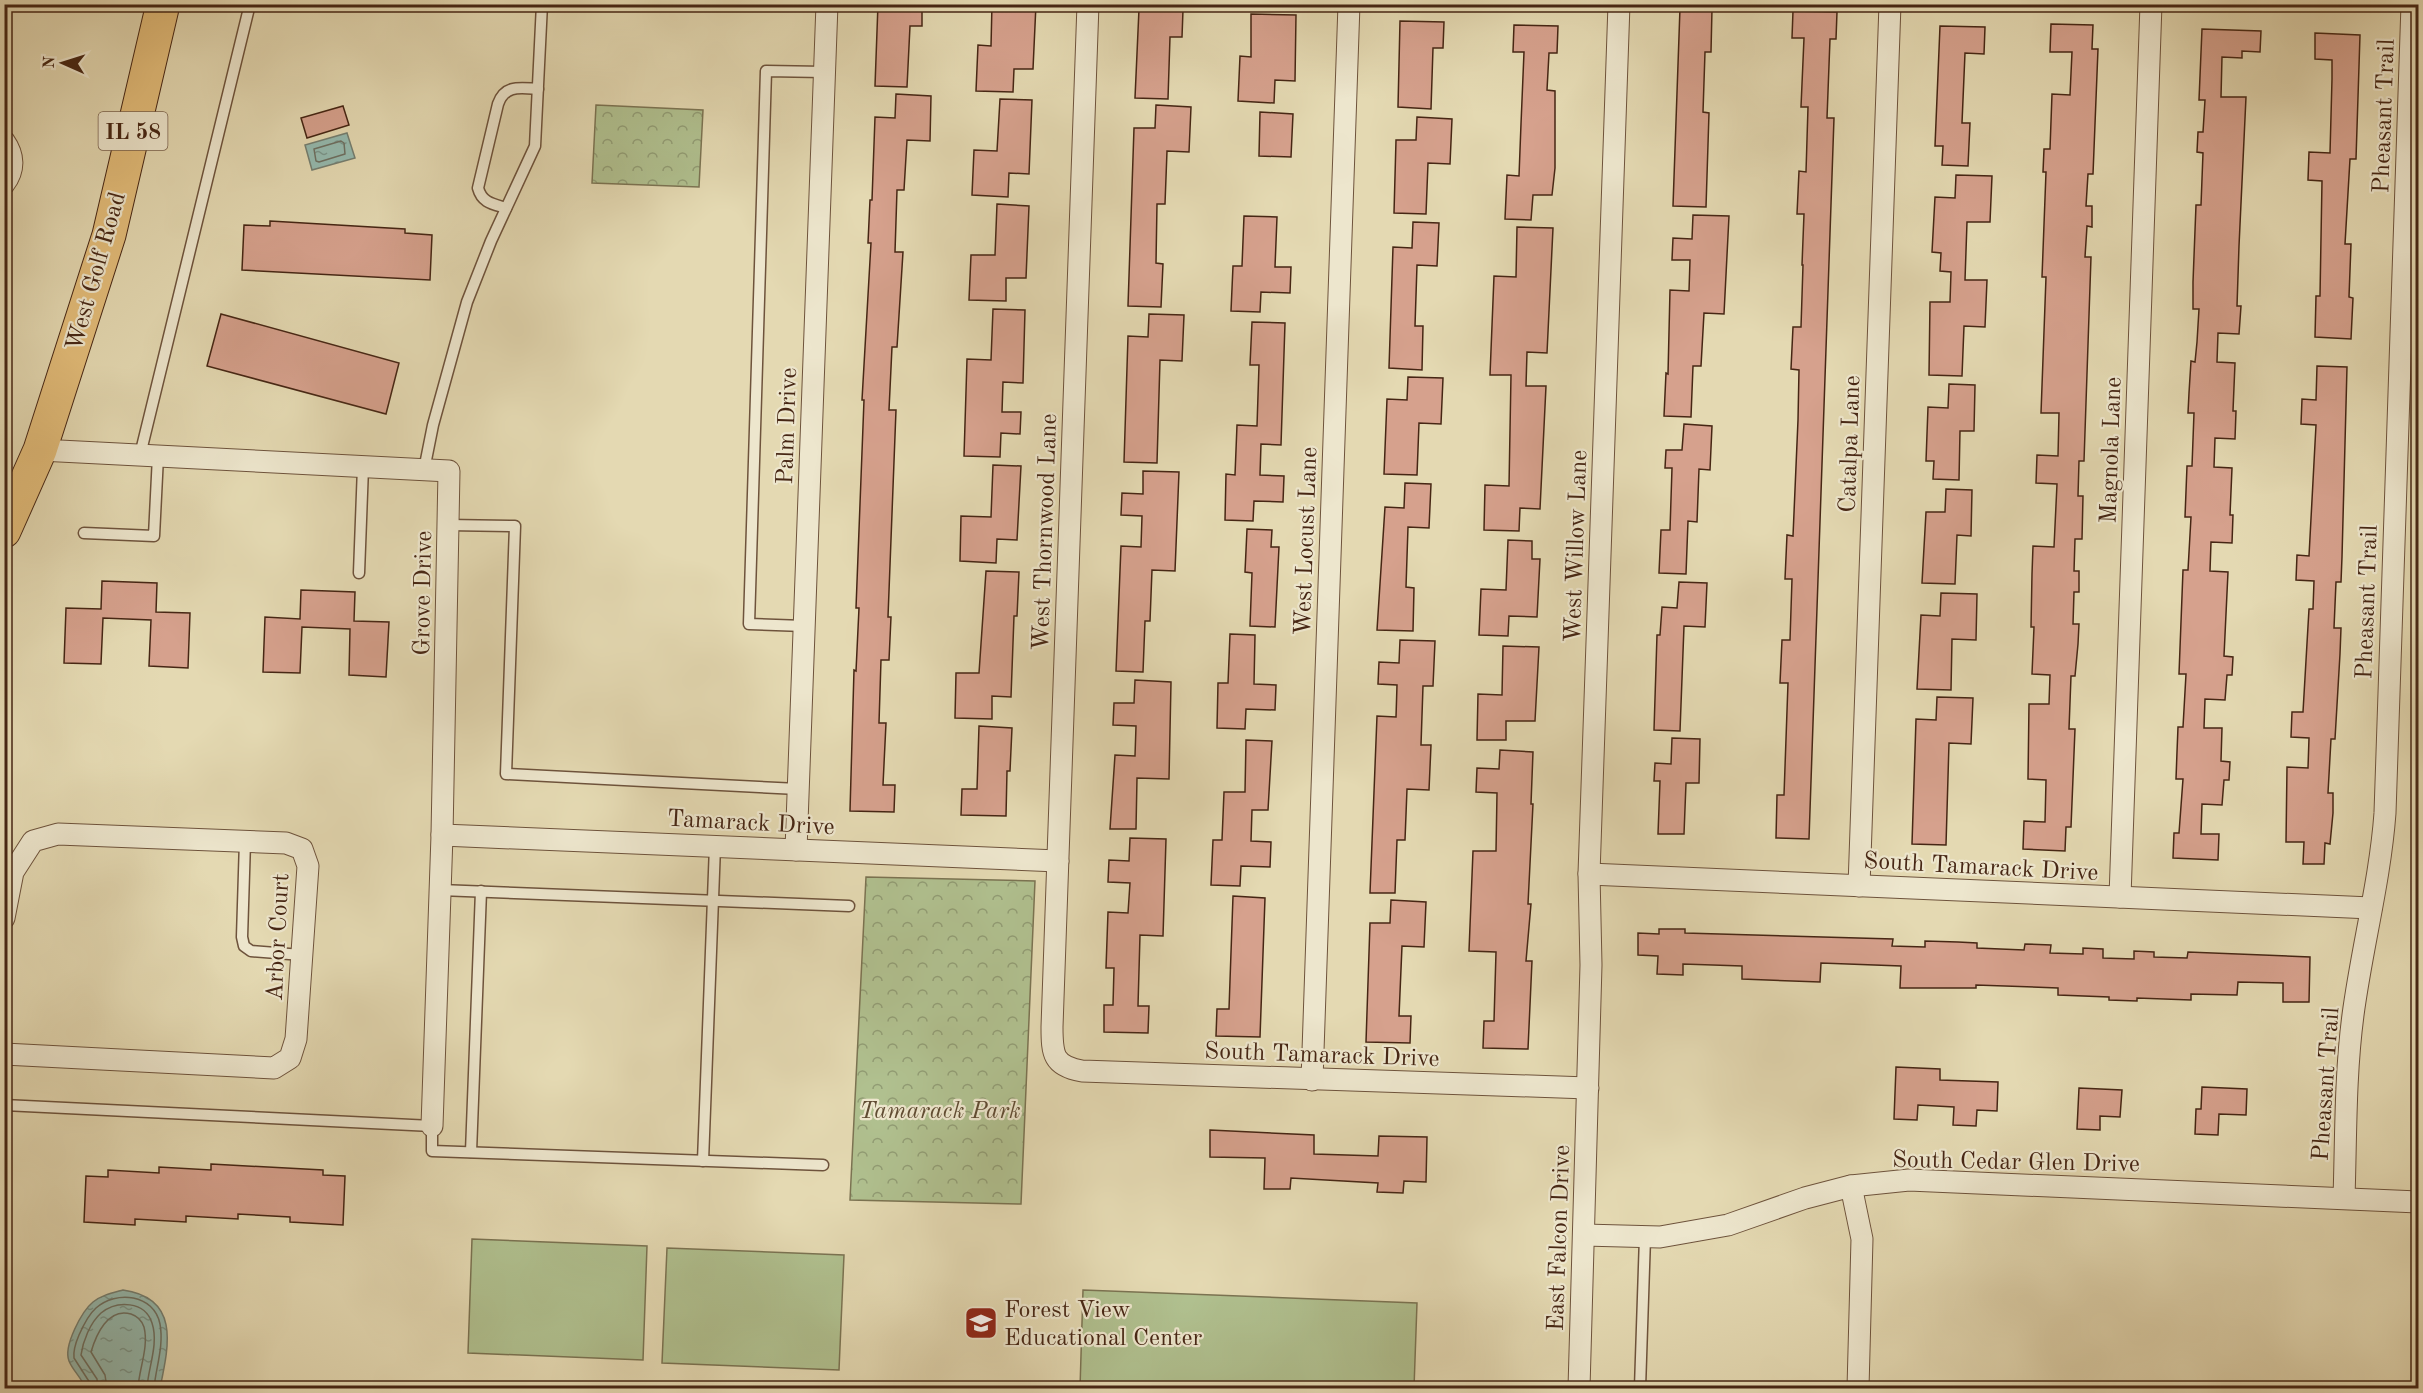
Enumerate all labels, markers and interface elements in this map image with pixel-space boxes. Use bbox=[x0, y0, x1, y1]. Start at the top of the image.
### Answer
north arrow bbox=[33, 33, 93, 93]
street label: Pheasant Trail bbox=[2370, 38, 2400, 194]
text: N bbox=[42, 55, 58, 69]
road number: IL 58 bbox=[98, 112, 168, 150]
street label: West Golf Road bbox=[63, 190, 131, 354]
street label: Palm Drive bbox=[774, 367, 802, 485]
street label: Catalpa Lane bbox=[1837, 375, 1865, 513]
street label: Magnola Lane bbox=[2097, 376, 2127, 524]
street label: West Thornwood Lane bbox=[1030, 413, 1062, 651]
street label: West Locust Lane bbox=[1292, 446, 1322, 636]
street label: West Willow Lane bbox=[1562, 449, 1592, 643]
street label: Pheasant Trail bbox=[2353, 524, 2383, 680]
street label: Grove Drive bbox=[411, 530, 437, 656]
street label: Tamarack Drive bbox=[667, 808, 835, 840]
street label: South Tamarack Drive bbox=[1863, 850, 2099, 886]
street label: Arbor Court bbox=[264, 873, 294, 1002]
street label: Pheasant Trail bbox=[2310, 1006, 2344, 1162]
street label: South Tamarack Drive bbox=[1204, 1040, 1440, 1072]
park label: Tamarack Park bbox=[859, 1100, 1021, 1124]
street label: East Falcon Drive bbox=[1545, 1144, 1575, 1332]
street label: South Cedar Glen Drive bbox=[1892, 1149, 2140, 1177]
place label: Forest View Educational Center bbox=[1004, 1299, 1203, 1351]
school or university icon: Forest View Educational Center bbox=[963, 1305, 999, 1341]

